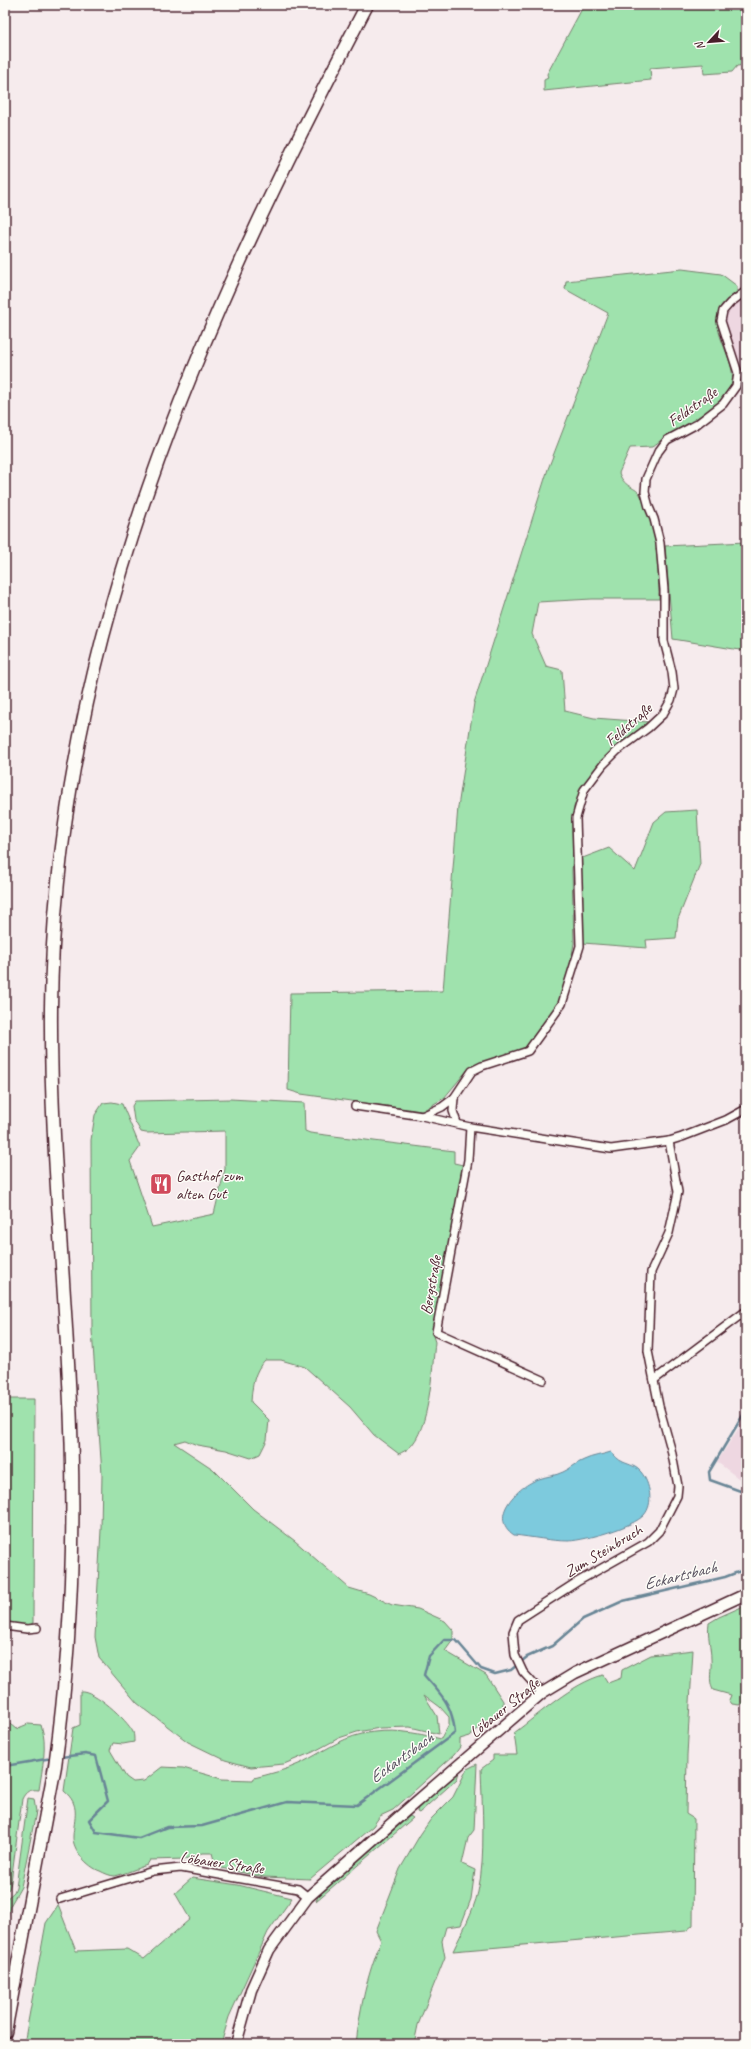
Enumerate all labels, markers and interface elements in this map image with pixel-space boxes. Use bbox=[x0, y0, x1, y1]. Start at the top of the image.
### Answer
north arrow bbox=[689, 22, 729, 62]
text: N bbox=[691, 38, 708, 53]
street label: Feldstraße bbox=[664, 382, 723, 431]
street label: Feldstraße bbox=[601, 698, 658, 751]
place label: Gasthof zum alten Gut bbox=[176, 1166, 244, 1204]
restaurant icon: Gasthof zum alten Gut bbox=[148, 1171, 174, 1197]
street label: Bergstraße bbox=[416, 1252, 446, 1316]
street label: Zum Steinbruch bbox=[561, 1519, 647, 1582]
water label: Eckartsbach bbox=[642, 1556, 720, 1595]
street label: Löbauer Straße bbox=[466, 1672, 545, 1742]
water label: Eckartsbach bbox=[365, 1726, 439, 1788]
street label: Löbauer Straße bbox=[179, 1847, 267, 1879]

